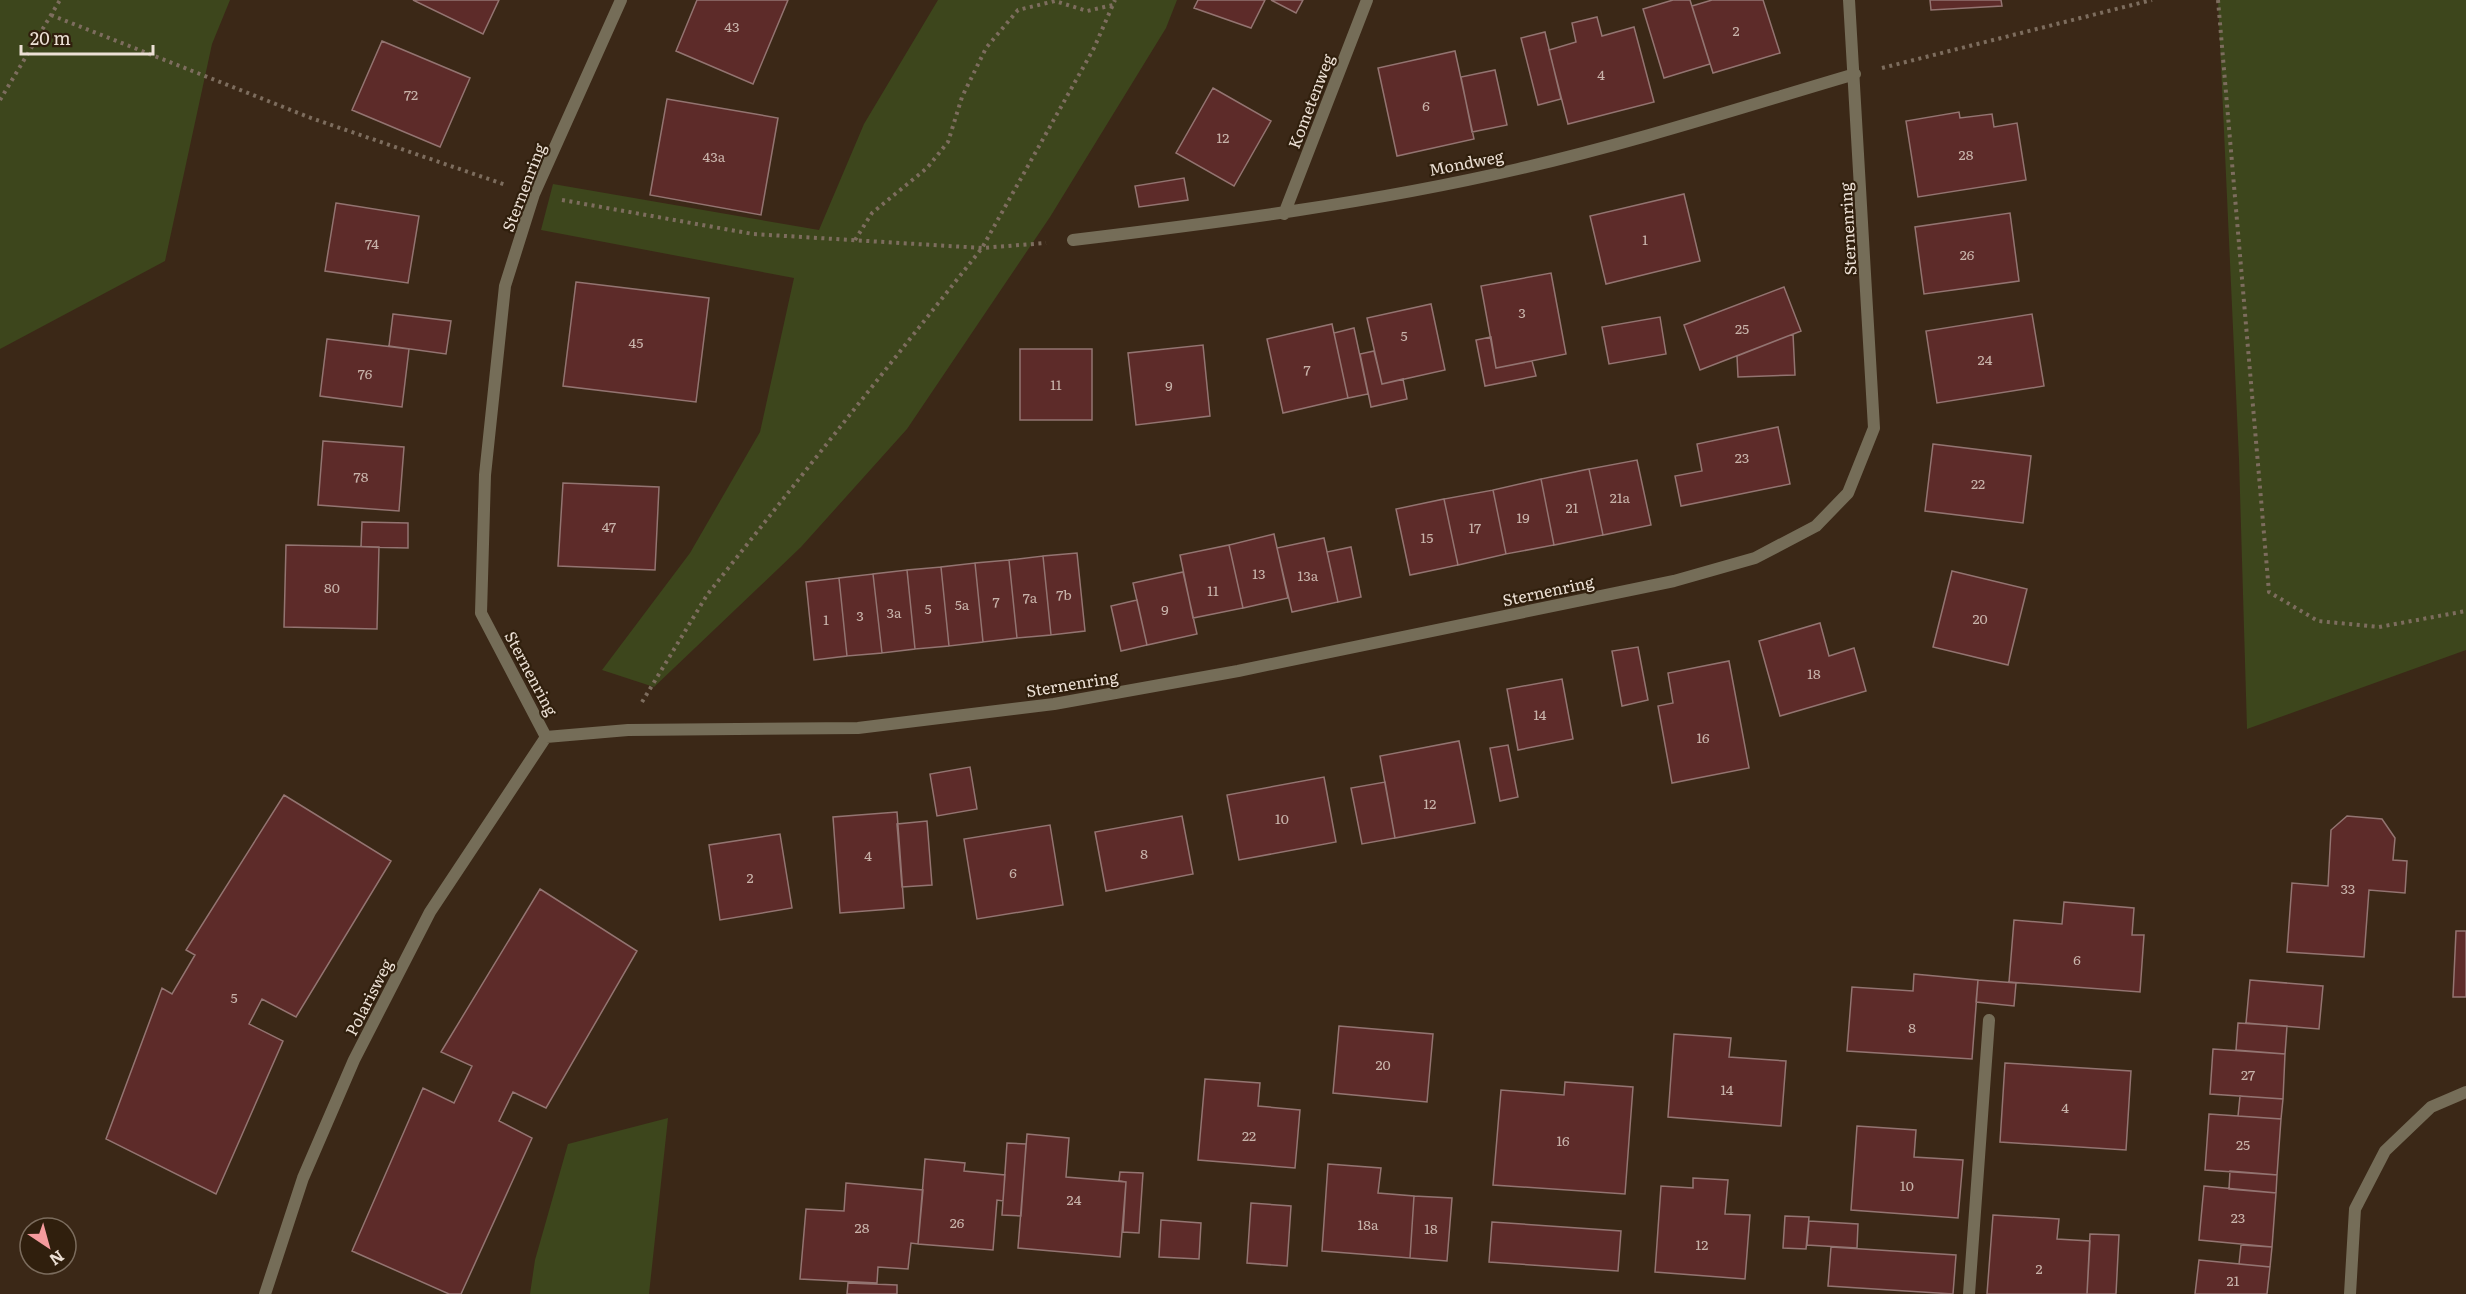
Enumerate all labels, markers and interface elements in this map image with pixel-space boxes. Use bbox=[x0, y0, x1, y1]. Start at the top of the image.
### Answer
house number: 43 bbox=[724, 16, 740, 36]
scale bar bbox=[21, 18, 153, 56]
house number: 2 bbox=[1732, 20, 1740, 40]
text: 20 m bbox=[30, 24, 71, 51]
street label: Kometenweg bbox=[1281, 50, 1339, 152]
house number: 4 bbox=[1597, 64, 1605, 84]
house number: 72 bbox=[404, 84, 418, 104]
house number: 6 bbox=[1422, 95, 1430, 115]
house number: 12 bbox=[1217, 127, 1229, 147]
street label: Sternenring bbox=[495, 139, 551, 235]
street label: Mondweg bbox=[1427, 143, 1506, 181]
house number: 28 bbox=[1959, 144, 1974, 164]
house number: 43a bbox=[703, 146, 726, 166]
street label: Sternenring bbox=[1833, 182, 1861, 276]
house number: 1 bbox=[1642, 229, 1648, 249]
house number: 74 bbox=[365, 233, 379, 253]
house number: 26 bbox=[1960, 244, 1975, 264]
house number: 3 bbox=[1518, 302, 1526, 322]
house number: 25 bbox=[1735, 318, 1749, 338]
house number: 5 bbox=[1400, 325, 1408, 345]
house number: 45 bbox=[629, 332, 643, 352]
house number: 24 bbox=[1978, 349, 1993, 369]
house number: 7 bbox=[1303, 359, 1311, 379]
house number: 76 bbox=[358, 363, 373, 383]
house number: 11 bbox=[1050, 374, 1062, 394]
house number: 9 bbox=[1165, 375, 1173, 395]
house number: 23 bbox=[1735, 447, 1749, 467]
house number: 78 bbox=[354, 466, 369, 486]
house number: 22 bbox=[1971, 473, 1985, 493]
house number: 21a bbox=[1610, 487, 1631, 507]
house number: 21 bbox=[1566, 497, 1579, 517]
house number: 19 bbox=[1516, 507, 1530, 527]
house number: 47 bbox=[602, 516, 616, 536]
house number: 17 bbox=[1469, 517, 1481, 537]
house number: 15 bbox=[1421, 527, 1433, 547]
house number: 13 bbox=[1252, 563, 1266, 583]
house number: 13a bbox=[1298, 565, 1319, 585]
street label: Sternenring bbox=[1500, 569, 1596, 611]
house number: 80 bbox=[324, 577, 340, 597]
house number: 11 bbox=[1207, 580, 1219, 600]
house number: 7b bbox=[1056, 584, 1072, 604]
house number: 7a bbox=[1023, 587, 1038, 607]
house number: 7 bbox=[992, 591, 1000, 611]
house number: 5a bbox=[955, 594, 970, 614]
house number: 5 bbox=[924, 598, 932, 618]
house number: 9 bbox=[1161, 599, 1169, 619]
house number: 3a bbox=[886, 602, 902, 622]
house number: 3 bbox=[856, 605, 864, 625]
house number: 20 bbox=[1972, 608, 1988, 628]
house number: 1 bbox=[823, 609, 829, 629]
street label: Sternenring bbox=[500, 626, 564, 720]
house number: 18 bbox=[1807, 663, 1821, 683]
street label: Sternenring bbox=[1024, 664, 1120, 702]
house number: 14 bbox=[1534, 704, 1547, 724]
house number: 16 bbox=[1696, 727, 1710, 747]
house number: 12 bbox=[1424, 793, 1436, 813]
house number: 10 bbox=[1275, 808, 1289, 828]
house number: 8 bbox=[1140, 843, 1148, 863]
house number: 4 bbox=[864, 845, 872, 865]
house number: 6 bbox=[1009, 862, 1017, 882]
house number: 2 bbox=[746, 867, 754, 887]
house number: 33 bbox=[2341, 878, 2355, 898]
house number: 6 bbox=[2073, 949, 2081, 969]
street label: Polarisweg bbox=[338, 954, 398, 1040]
house number: 5 bbox=[230, 987, 238, 1007]
house number: 8 bbox=[1908, 1017, 1916, 1037]
house number: 20 bbox=[1375, 1054, 1391, 1074]
house number: 27 bbox=[2241, 1064, 2255, 1084]
house number: 14 bbox=[1721, 1079, 1734, 1099]
house number: 4 bbox=[2061, 1097, 2069, 1117]
house number: 22 bbox=[1242, 1125, 1256, 1145]
house number: 16 bbox=[1556, 1130, 1570, 1150]
house number: 25 bbox=[2236, 1134, 2250, 1154]
house number: 10 bbox=[1900, 1175, 1914, 1195]
house number: 24 bbox=[1067, 1189, 1082, 1209]
house number: 23 bbox=[2231, 1207, 2245, 1227]
house number: 26 bbox=[950, 1212, 965, 1232]
house number: 18a bbox=[1358, 1214, 1379, 1234]
north arrow bbox=[18, 1216, 78, 1276]
house number: 28 bbox=[855, 1217, 870, 1237]
house number: 18 bbox=[1424, 1218, 1438, 1238]
house number: 12 bbox=[1696, 1234, 1708, 1254]
text: N bbox=[45, 1245, 70, 1273]
house number: 2 bbox=[2035, 1258, 2043, 1278]
house number: 21 bbox=[2227, 1270, 2240, 1290]

